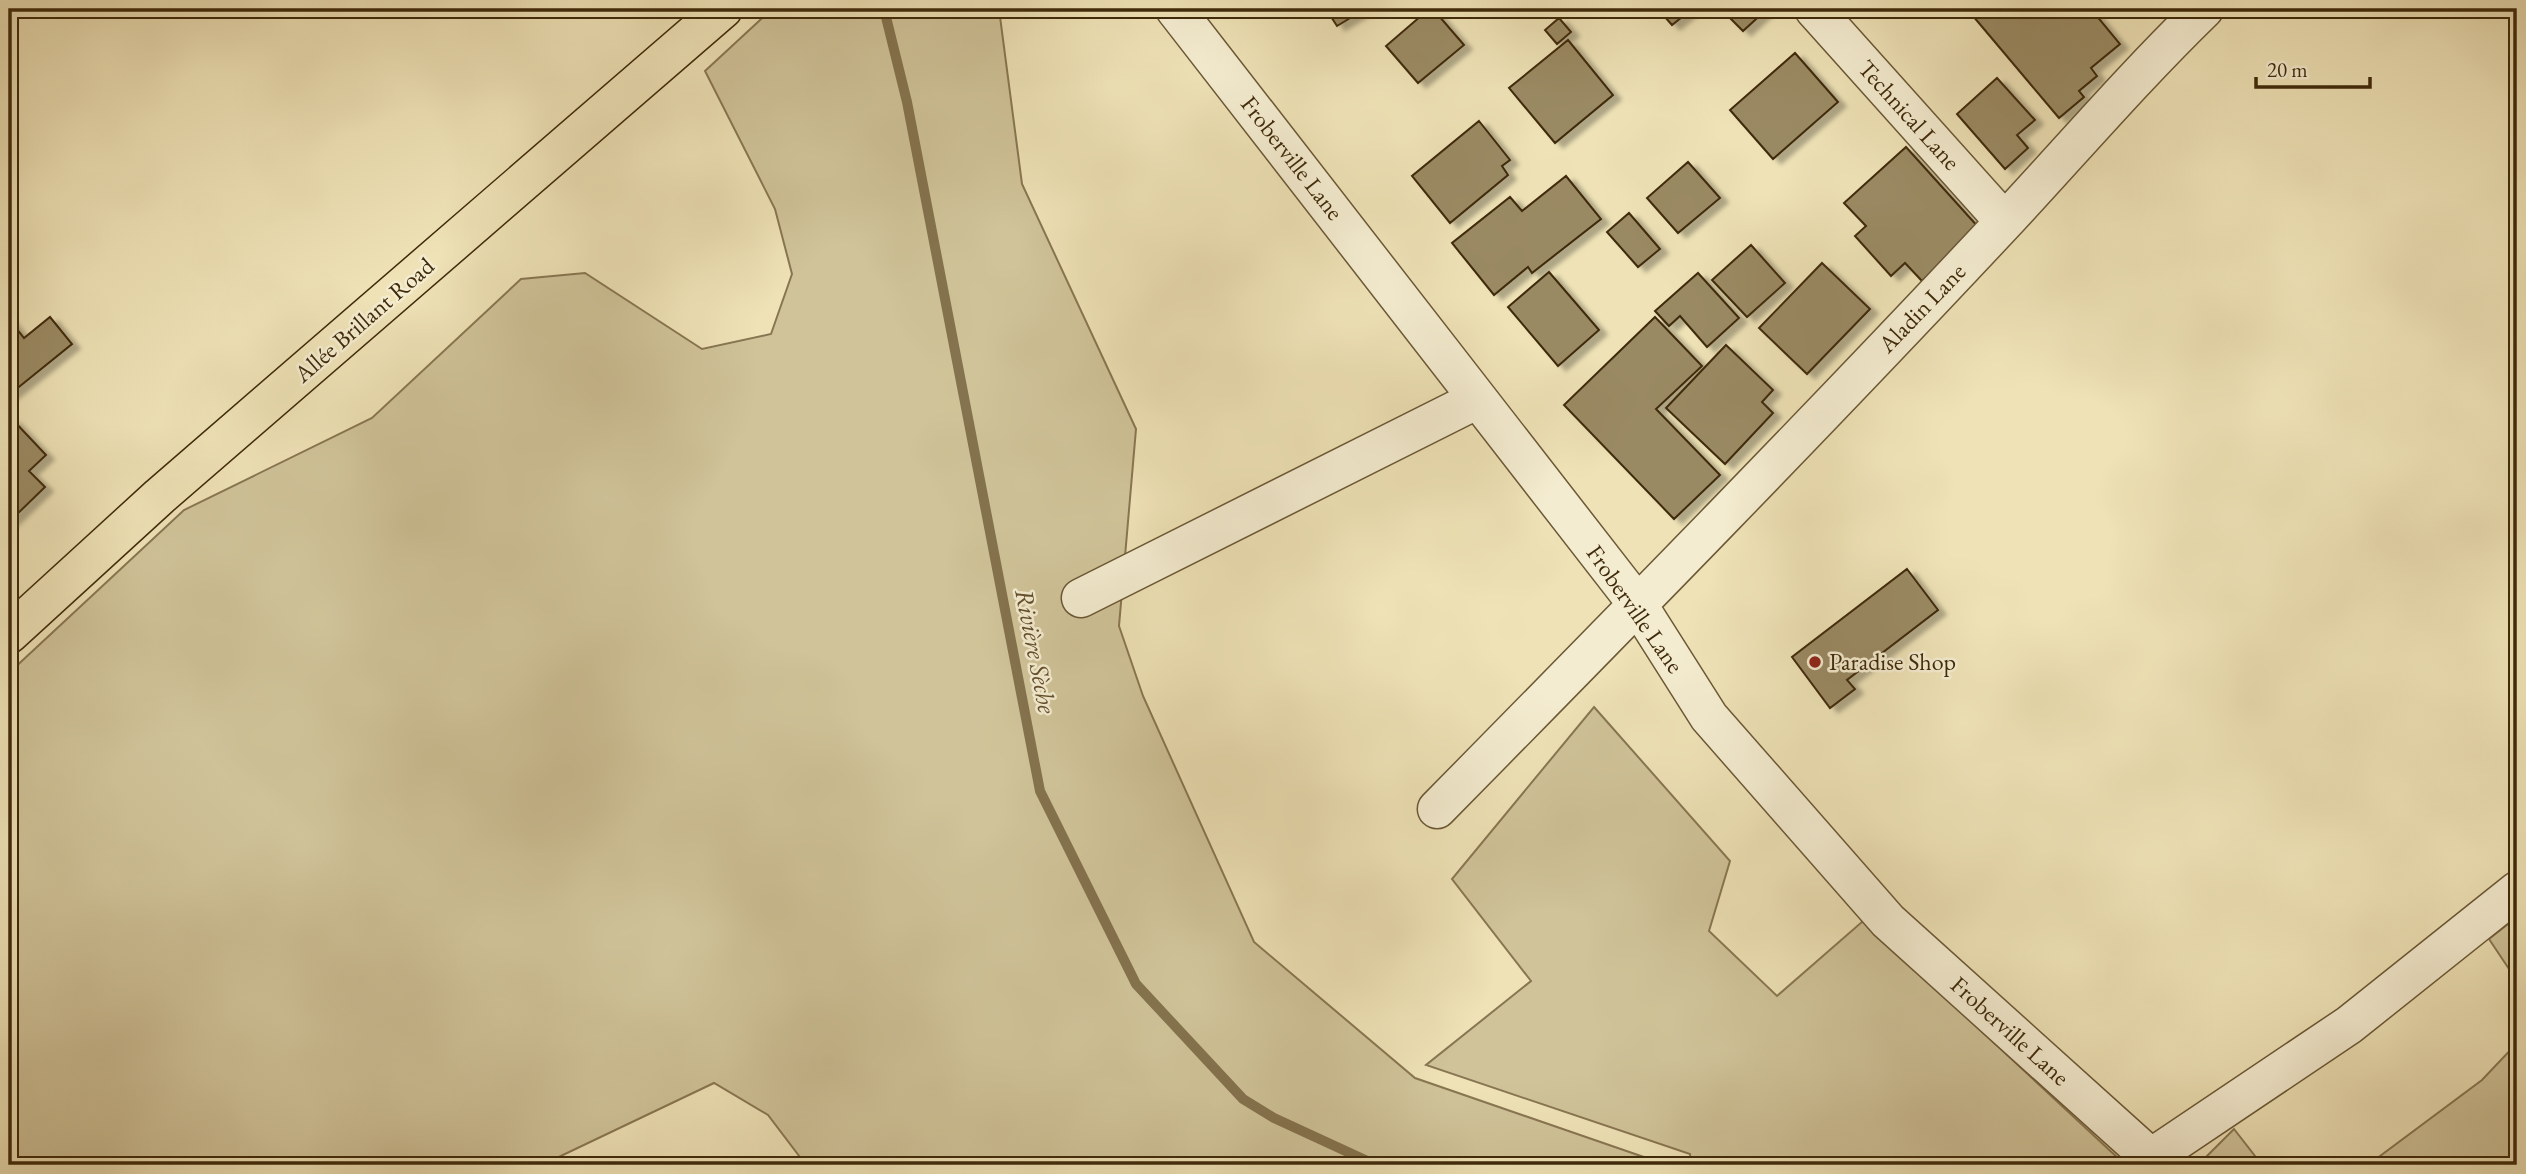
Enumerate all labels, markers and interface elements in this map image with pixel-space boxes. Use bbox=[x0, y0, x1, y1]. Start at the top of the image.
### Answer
scale bar bbox=[2256, 46, 2370, 90]
street label: Technical Lane bbox=[1852, 53, 1967, 177]
text: 20 m bbox=[2267, 56, 2308, 83]
street label: Froberville Lane bbox=[1234, 89, 1351, 226]
street label: Allée Brillant Road bbox=[286, 250, 441, 390]
street label: Aladin Lane bbox=[1871, 256, 1972, 360]
street label: Froberville Lane bbox=[1580, 539, 1691, 679]
water label: Rivière Sèche bbox=[1007, 586, 1065, 717]
place label: Paradise Shop bbox=[1829, 646, 1956, 677]
marker: Paradise Shop bbox=[1807, 654, 1823, 670]
street label: Froberville Lane bbox=[1944, 969, 2076, 1092]

